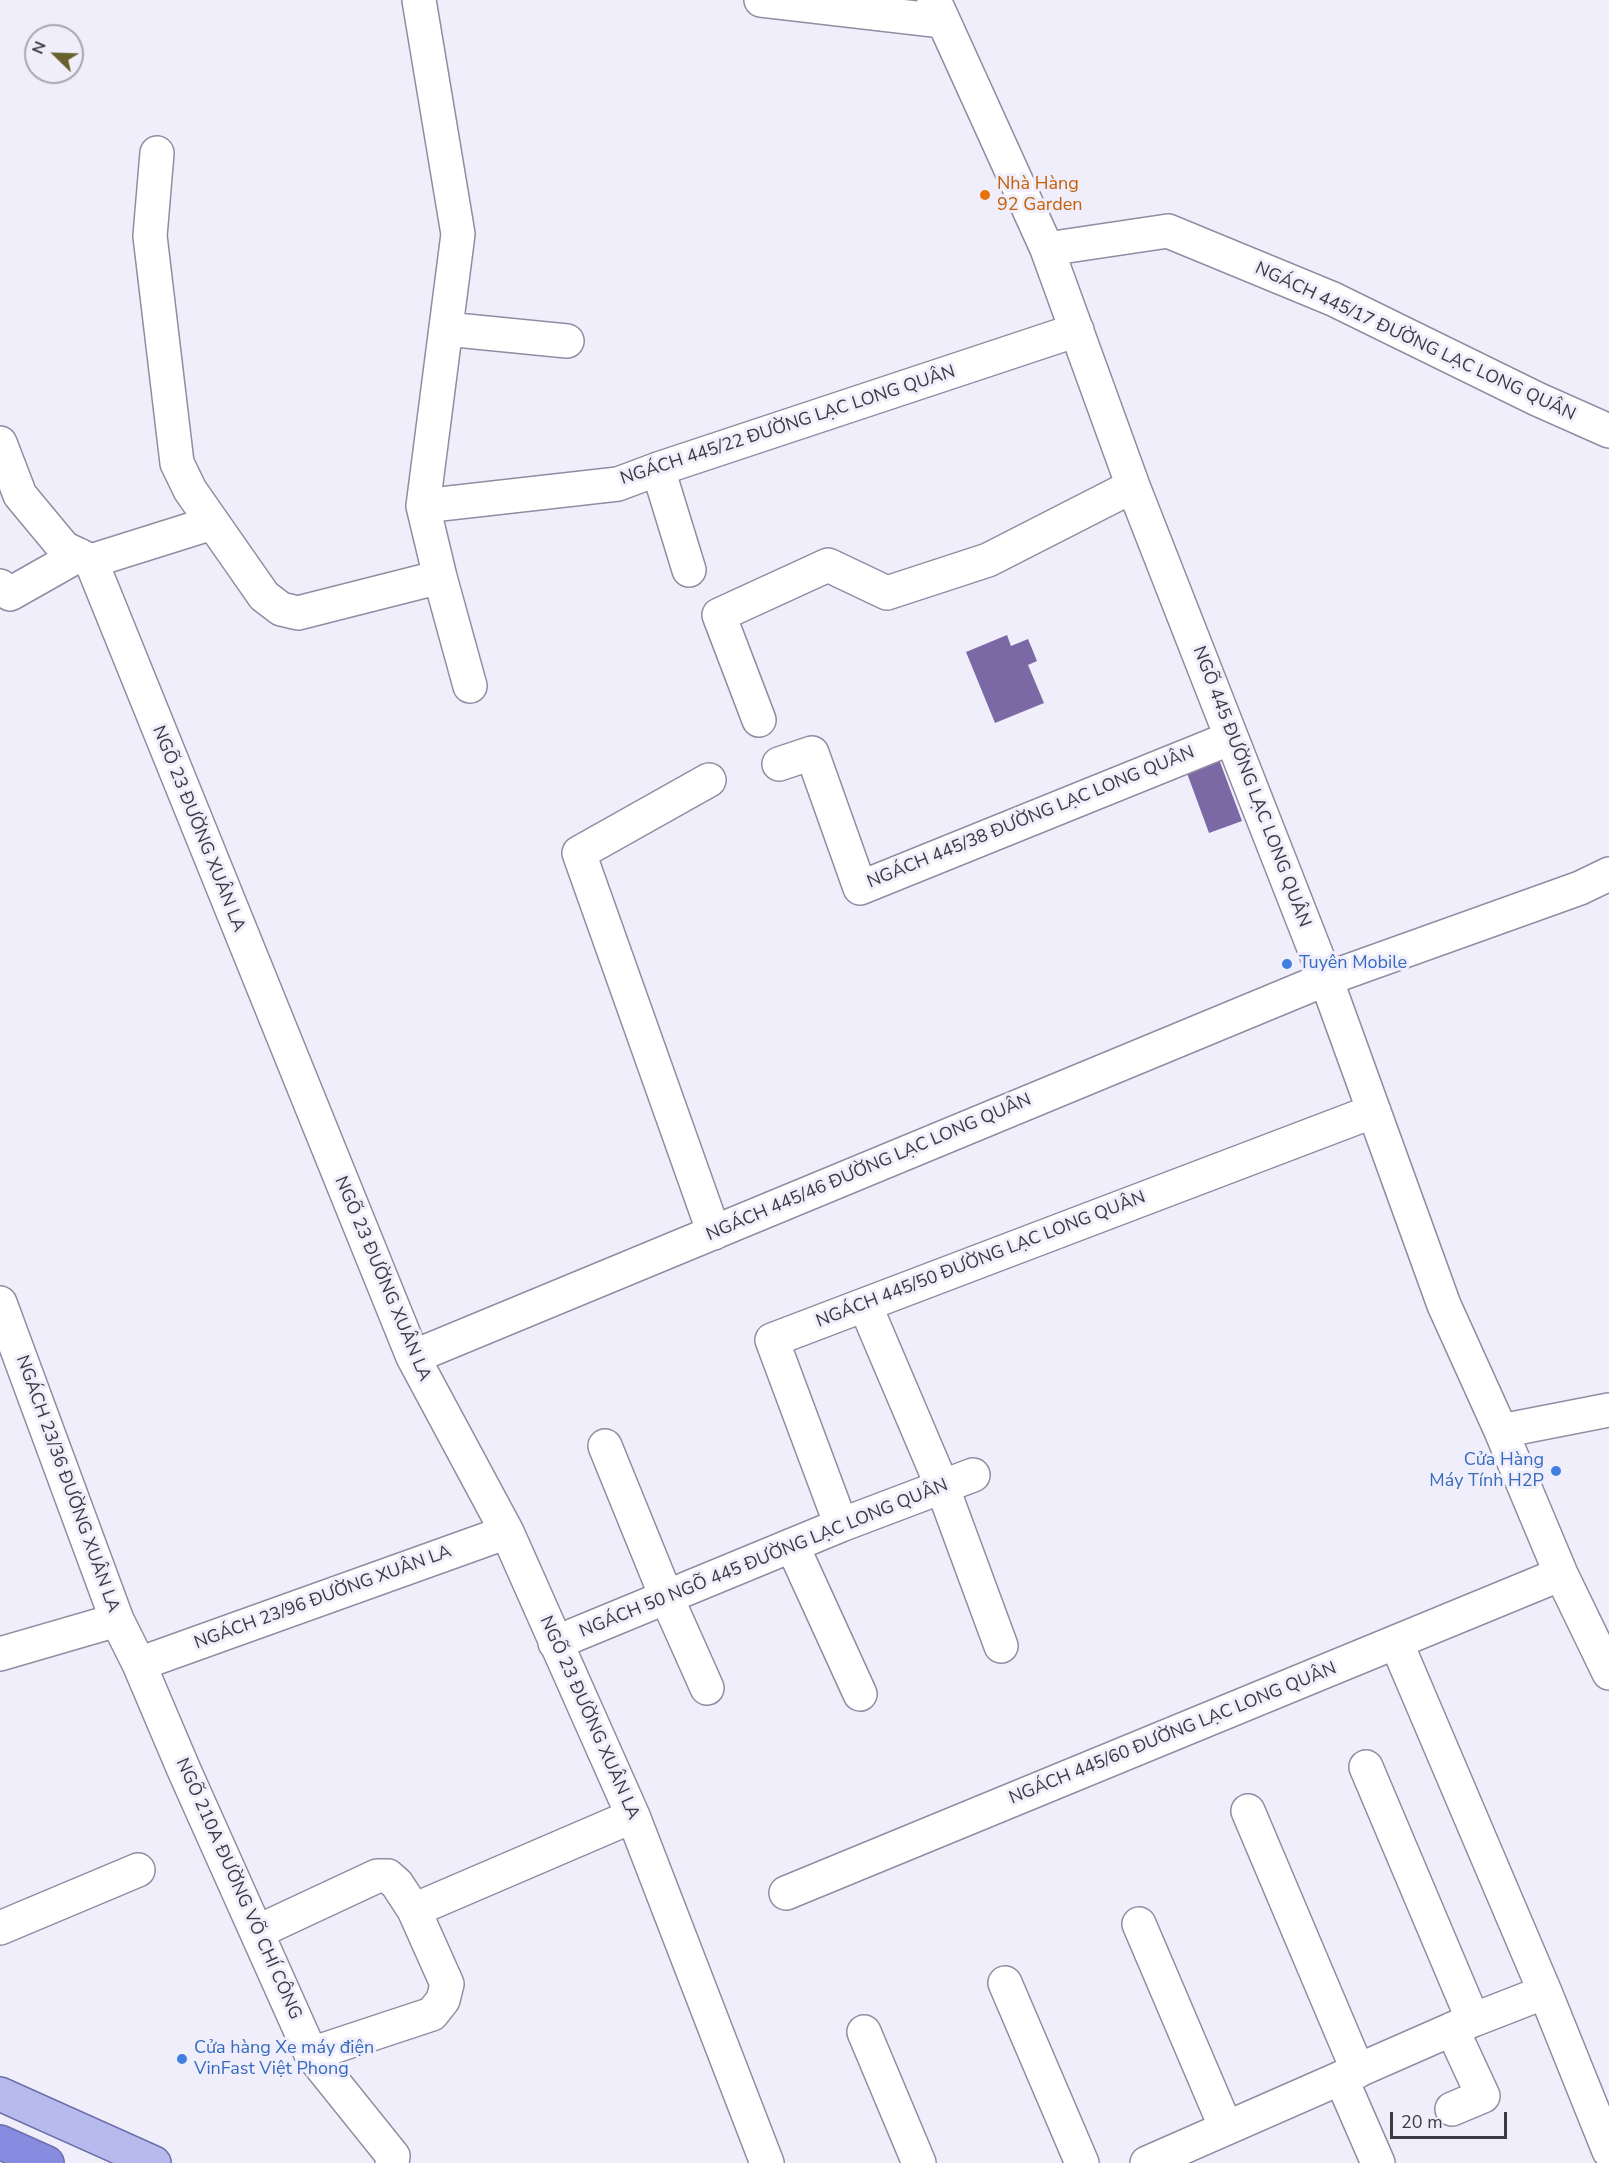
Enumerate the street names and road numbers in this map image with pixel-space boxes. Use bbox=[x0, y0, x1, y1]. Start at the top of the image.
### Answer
street label: NGÁCH 445/17 ĐƯỜNG LẠC LONG QUÂN bbox=[1251, 258, 1579, 426]
street label: NGÁCH 445/22 ĐƯỜNG LẠC LONG QUÂN bbox=[618, 362, 958, 490]
street label: NGÕ 445 ĐƯỜNG LẠC LONG QUÂN bbox=[1187, 643, 1315, 931]
street label: NGÕ 23 ĐƯỜNG XUÂN LA bbox=[147, 723, 249, 935]
street label: NGÁCH 445/38 ĐƯỜNG LẠC LONG QUÂN bbox=[864, 742, 1198, 894]
street label: NGÁCH 445/46 ĐƯỜNG LẠC LONG QUÂN bbox=[703, 1089, 1035, 1247]
street label: NGÕ 23 ĐƯỜNG XUÂN LA bbox=[329, 1173, 435, 1385]
street label: NGÁCH 445/50 ĐƯỜNG LẠC LONG QUÂN bbox=[813, 1187, 1149, 1333]
street label: NGÁCH 23/36 ĐƯỜNG XUÂN LA bbox=[10, 1352, 124, 1616]
street label: NGÁCH 50 NGÕ 445 ĐƯỜNG LẠC LONG QUÂN bbox=[577, 1475, 951, 1643]
street label: NGÁCH 23/96 ĐƯỜNG XUÂN LA bbox=[191, 1541, 455, 1655]
street label: NGÕ 23 ĐƯỜNG XUÂN LA bbox=[534, 1613, 644, 1823]
street label: NGÁCH 445/60 ĐƯỜNG LẠC LONG QUÂN bbox=[1006, 1658, 1340, 1810]
street label: NGÕ 210A ĐƯỜNG VÕ CHÍ CÔNG bbox=[170, 1755, 306, 2023]

